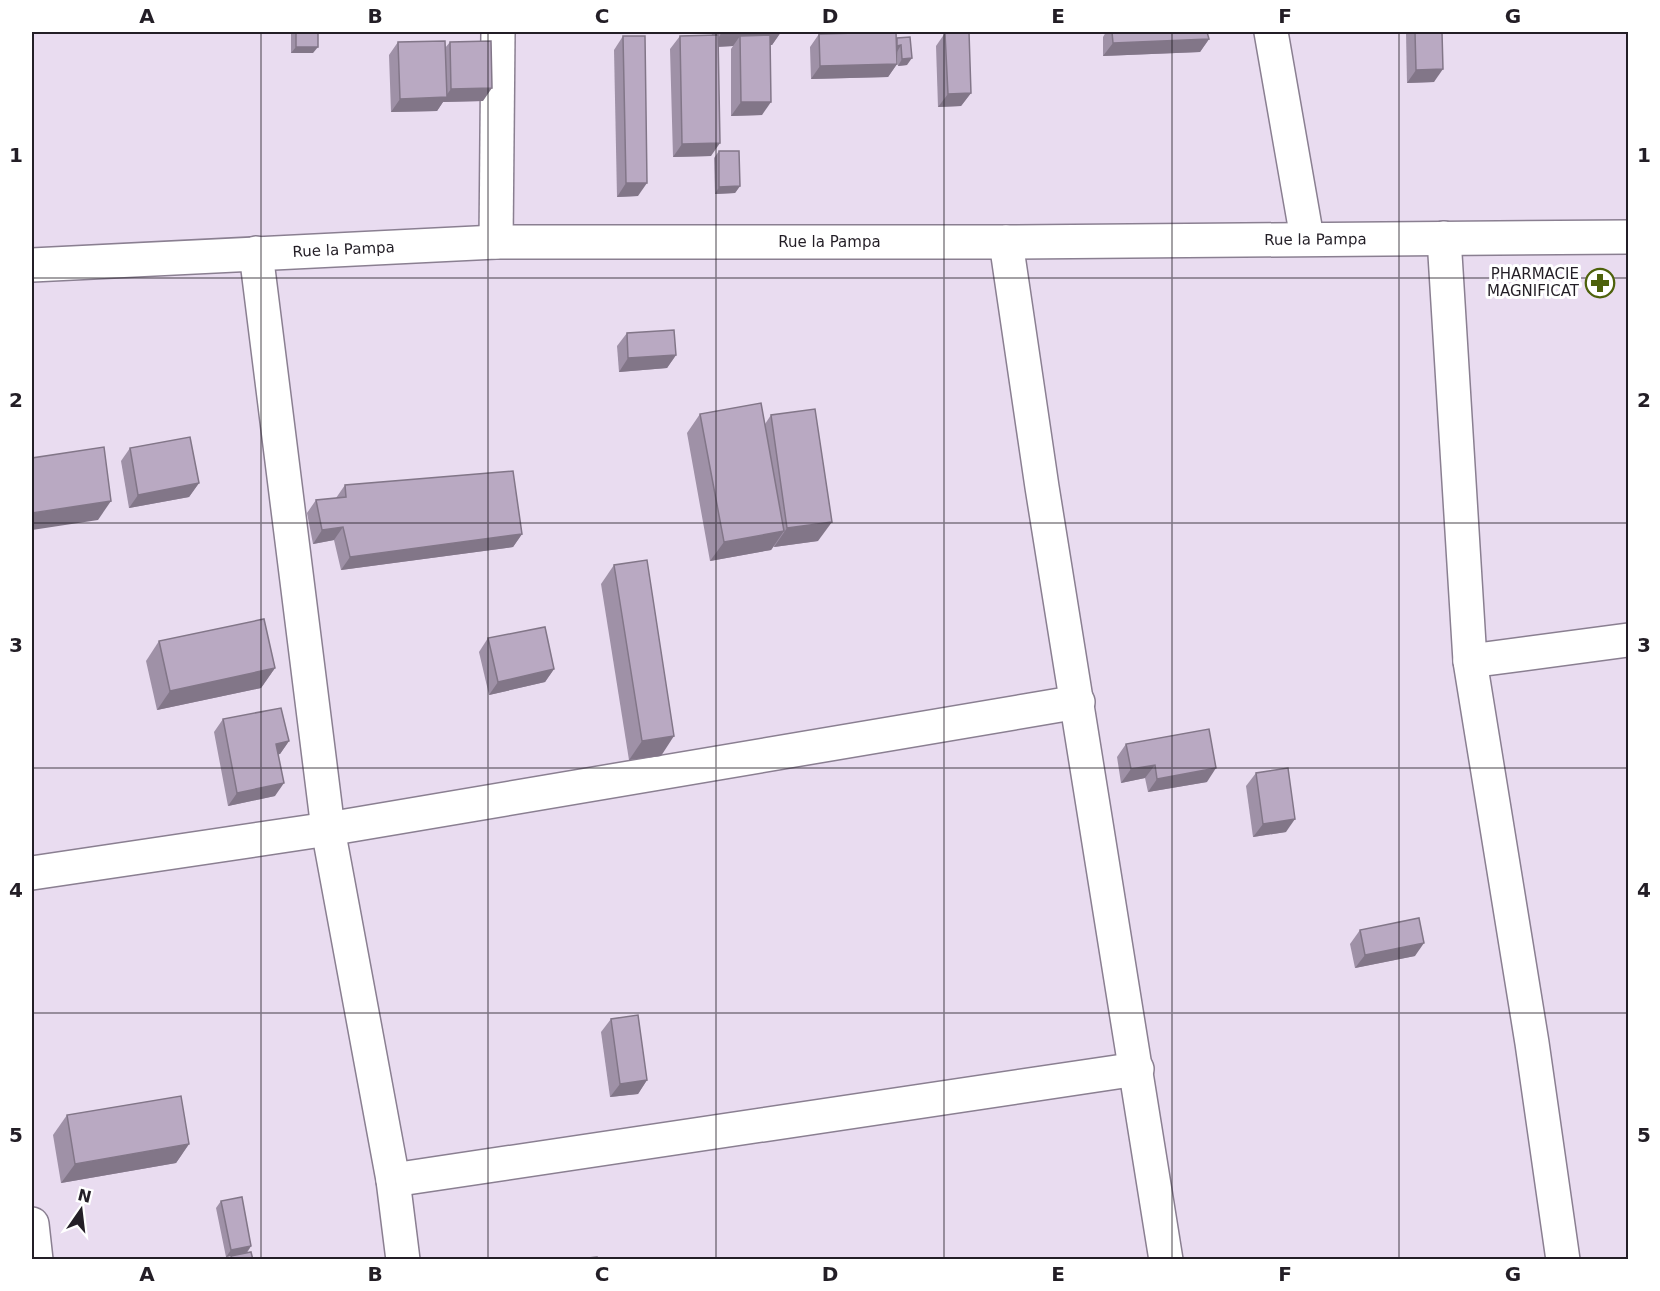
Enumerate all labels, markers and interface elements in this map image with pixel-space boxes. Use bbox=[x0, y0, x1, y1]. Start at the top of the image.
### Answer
text: A bbox=[139, 4, 155, 28]
text: B bbox=[367, 4, 383, 28]
text: C bbox=[595, 4, 609, 28]
text: D bbox=[822, 4, 838, 28]
text: E bbox=[1051, 4, 1065, 28]
text: F bbox=[1278, 4, 1292, 28]
text: G bbox=[1505, 4, 1521, 28]
text: 1 bbox=[9, 143, 23, 167]
text: 1 bbox=[1637, 143, 1651, 167]
street label: Rue la Pampa bbox=[1264, 230, 1367, 249]
street label: Rue la Pampa bbox=[778, 233, 881, 251]
street label: Rue la Pampa bbox=[292, 238, 395, 261]
place label: PHARMACIE MAGNIFICAT bbox=[1487, 265, 1580, 300]
pharmacy icon: PHARMACIE MAGNIFICAT bbox=[1584, 267, 1616, 299]
text: 2 bbox=[9, 388, 23, 412]
text: 2 bbox=[1637, 388, 1651, 412]
text: 3 bbox=[9, 633, 23, 657]
text: 3 bbox=[1637, 633, 1651, 657]
text: 4 bbox=[9, 878, 23, 902]
text: 4 bbox=[1637, 878, 1651, 902]
text: 5 bbox=[9, 1123, 23, 1147]
text: 5 bbox=[1637, 1123, 1651, 1147]
north arrow bbox=[51, 1180, 111, 1240]
text: N bbox=[76, 1185, 93, 1207]
text: A bbox=[139, 1262, 155, 1286]
text: B bbox=[367, 1262, 383, 1286]
text: C bbox=[595, 1262, 609, 1286]
text: D bbox=[822, 1262, 838, 1286]
text: E bbox=[1051, 1262, 1065, 1286]
text: F bbox=[1278, 1262, 1292, 1286]
text: G bbox=[1505, 1262, 1521, 1286]

